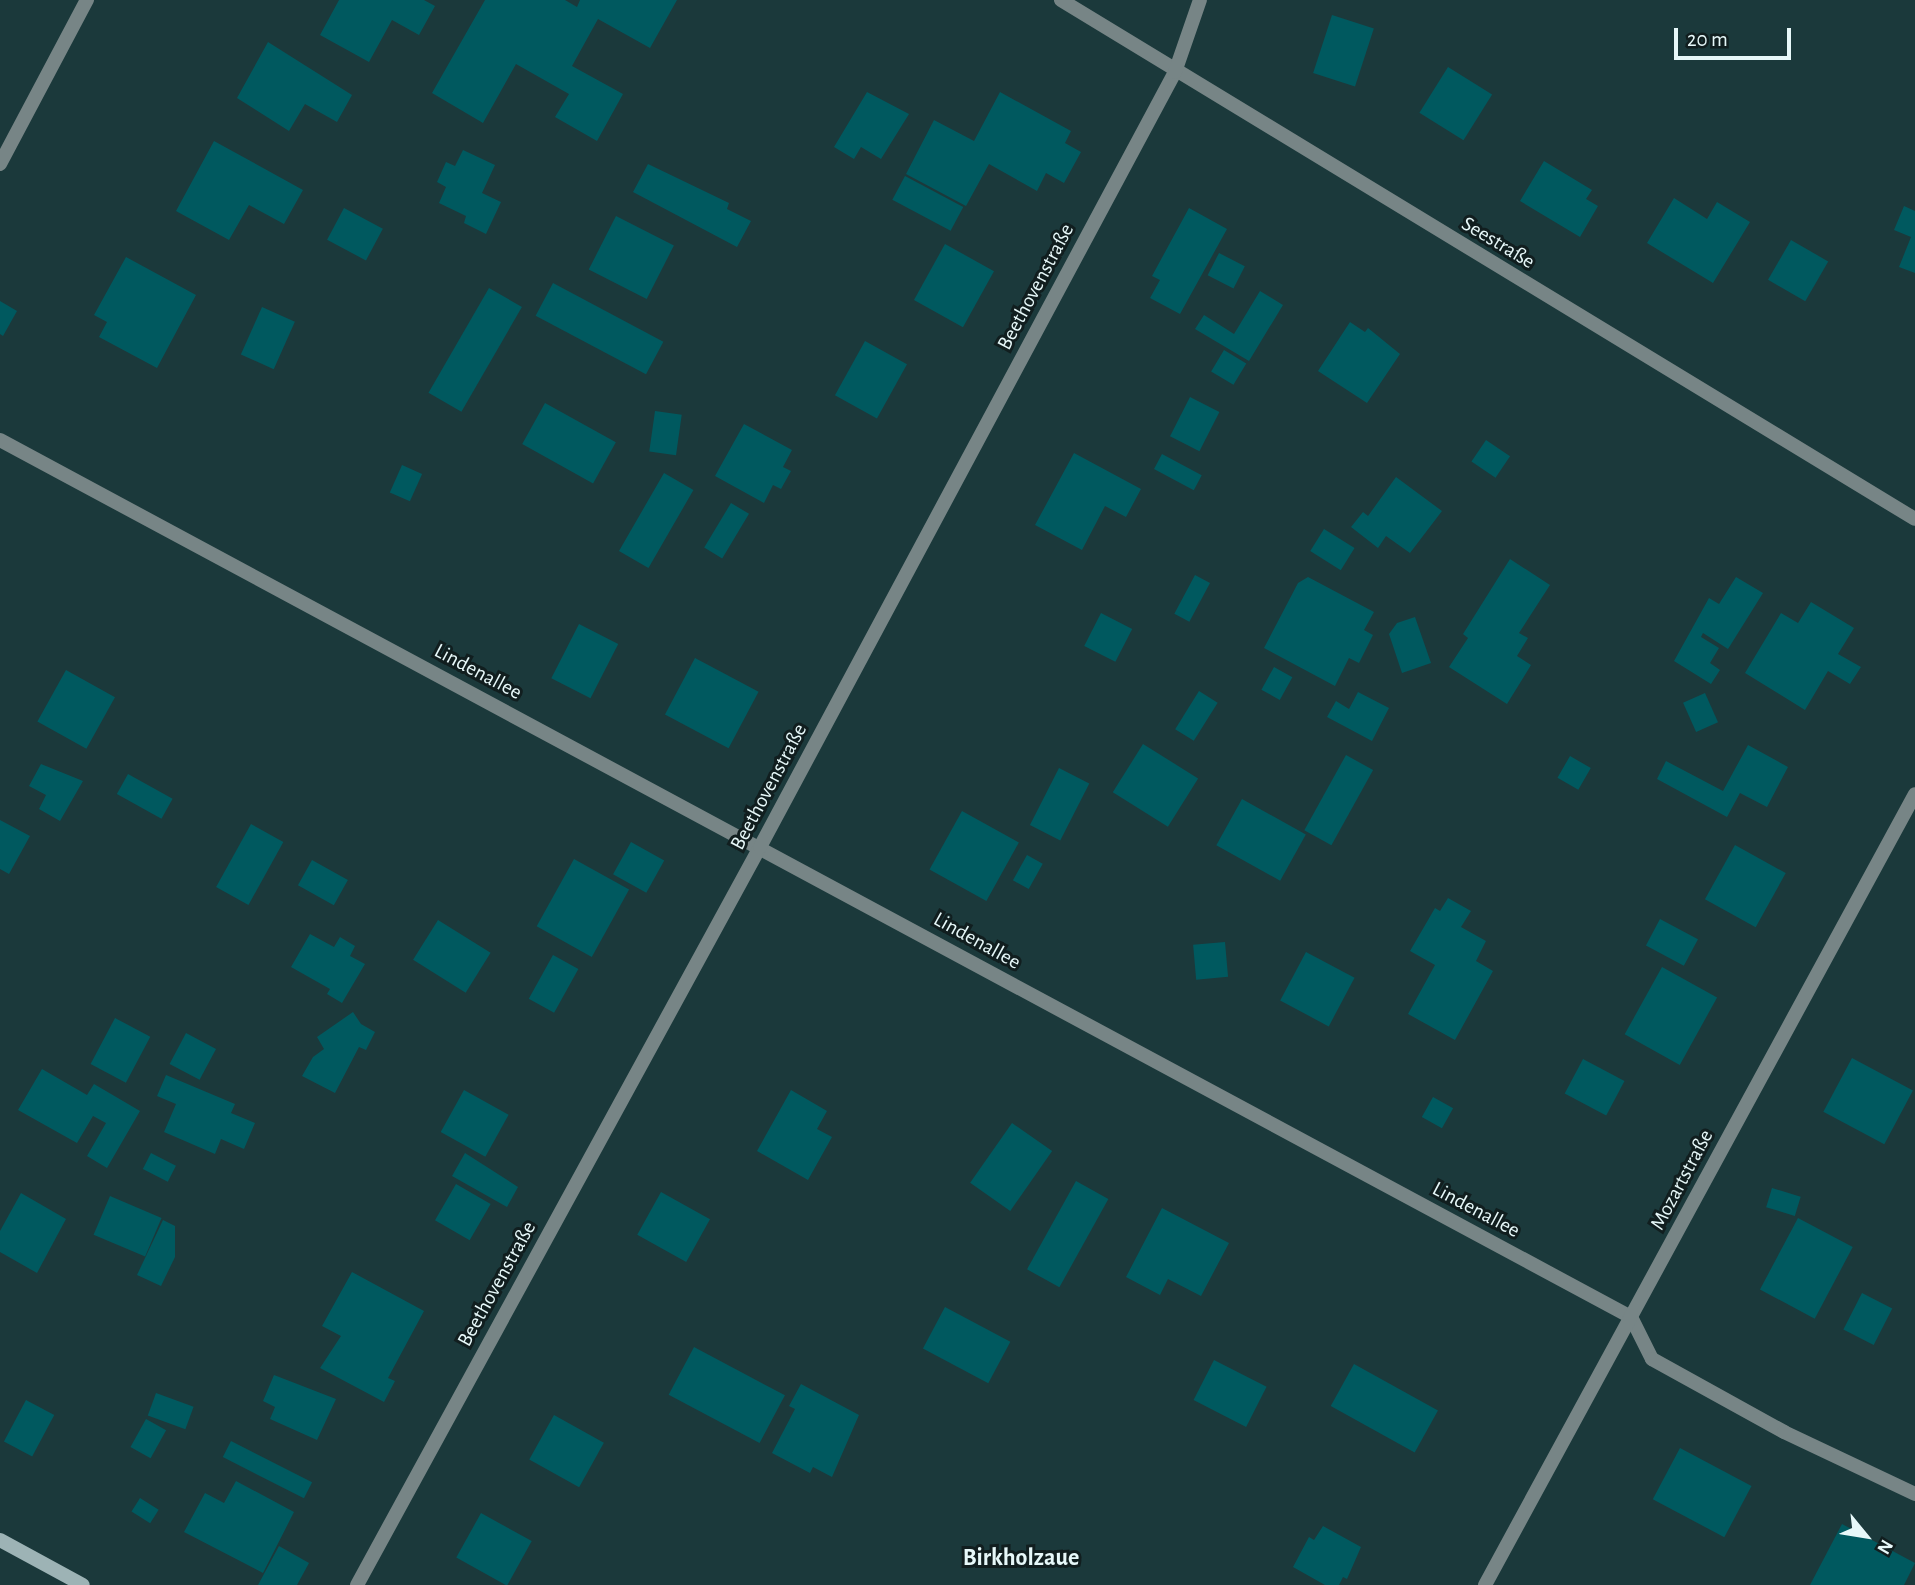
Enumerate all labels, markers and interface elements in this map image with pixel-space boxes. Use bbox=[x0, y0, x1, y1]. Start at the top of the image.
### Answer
scale bar bbox=[1677, 14, 1794, 58]
text: 20 m bbox=[1687, 29, 1728, 50]
street label: Seestraße bbox=[1457, 211, 1539, 275]
street label: Beethovenstraße bbox=[992, 220, 1080, 354]
street label: Lindenallee bbox=[430, 638, 526, 706]
street label: Beethovenstraße bbox=[725, 720, 813, 854]
street label: Lindenallee bbox=[929, 907, 1025, 975]
street label: Mozartstraße bbox=[1645, 1126, 1719, 1234]
street label: Lindenallee bbox=[1428, 1176, 1524, 1244]
street label: Beethovenstraße bbox=[452, 1217, 542, 1351]
north arrow bbox=[1831, 1501, 1901, 1571]
text: N bbox=[1873, 1536, 1896, 1557]
district label: Birkholzaue bbox=[963, 1545, 1079, 1573]

